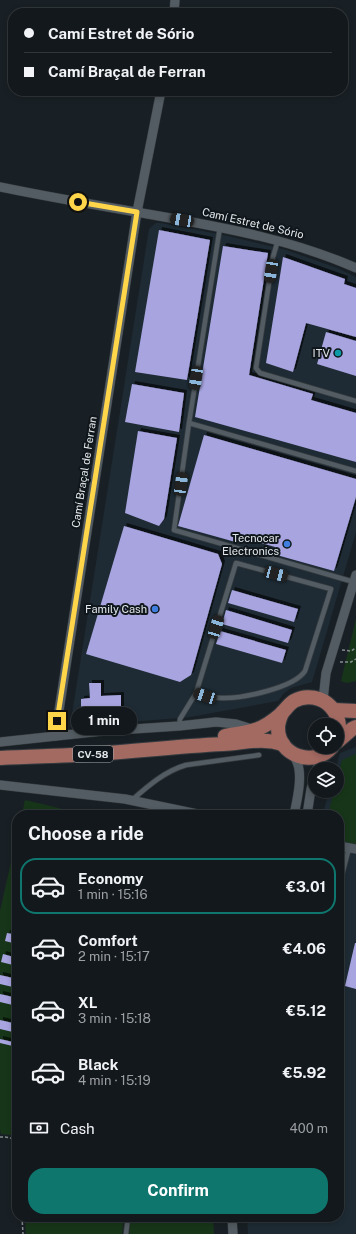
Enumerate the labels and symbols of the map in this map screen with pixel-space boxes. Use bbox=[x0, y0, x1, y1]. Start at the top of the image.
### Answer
route start bbox=[69, 193, 87, 211]
street label: Camí Estret de Sório bbox=[201, 205, 305, 241]
car bbox=[169, 212, 195, 228]
car bbox=[263, 258, 279, 284]
place label: ITV bbox=[313, 347, 331, 359]
marker: ITV bbox=[333, 348, 343, 358]
car bbox=[188, 365, 204, 391]
street label: Camí Braçal de Ferran bbox=[69, 415, 100, 529]
car bbox=[173, 471, 189, 497]
place label: Tecnocar Electronics bbox=[222, 532, 279, 557]
marker: Tecnocar Electronics bbox=[282, 539, 292, 549]
car bbox=[263, 565, 289, 583]
place label: Family Cash bbox=[85, 603, 147, 615]
marker: Family Cash bbox=[150, 604, 160, 614]
car bbox=[207, 614, 225, 640]
car bbox=[192, 687, 218, 705]
callout: 1 min bbox=[71, 707, 137, 735]
route end bbox=[48, 712, 66, 730]
road number: CV-58 bbox=[73, 746, 113, 762]

